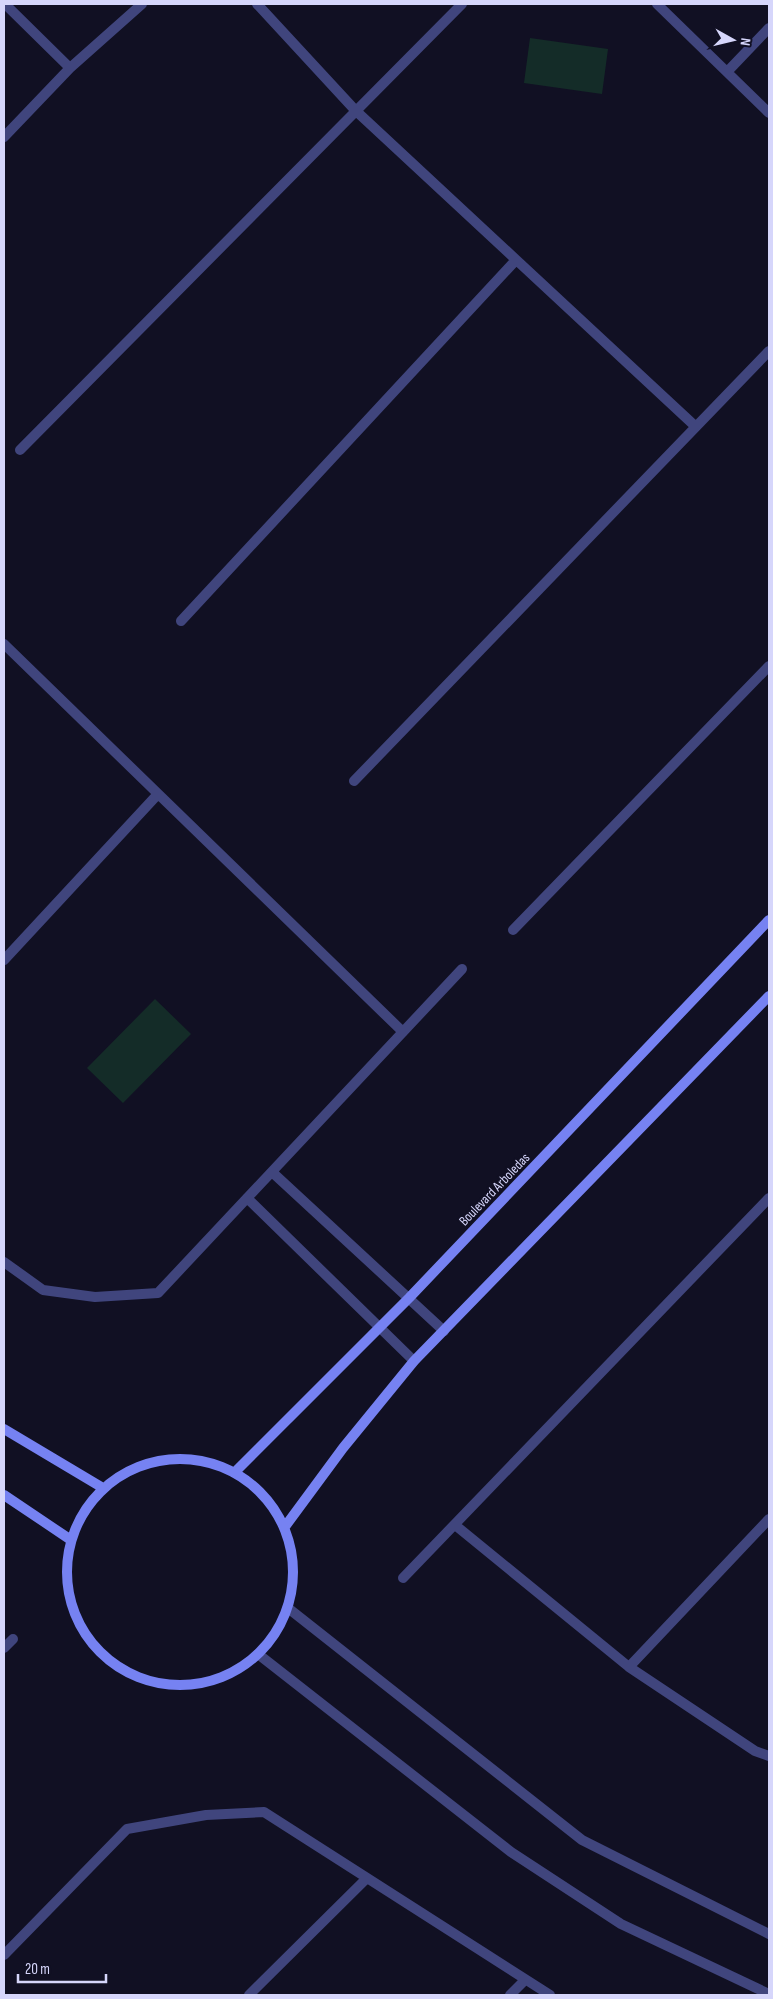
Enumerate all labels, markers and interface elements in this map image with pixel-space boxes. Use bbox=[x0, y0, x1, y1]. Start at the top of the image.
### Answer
north arrow bbox=[708, 15, 758, 65]
text: N bbox=[736, 37, 754, 47]
street label: Boulevard Arboledas bbox=[455, 1149, 533, 1229]
scale bar bbox=[18, 1952, 105, 1984]
text: 20 m bbox=[25, 1960, 50, 1979]

